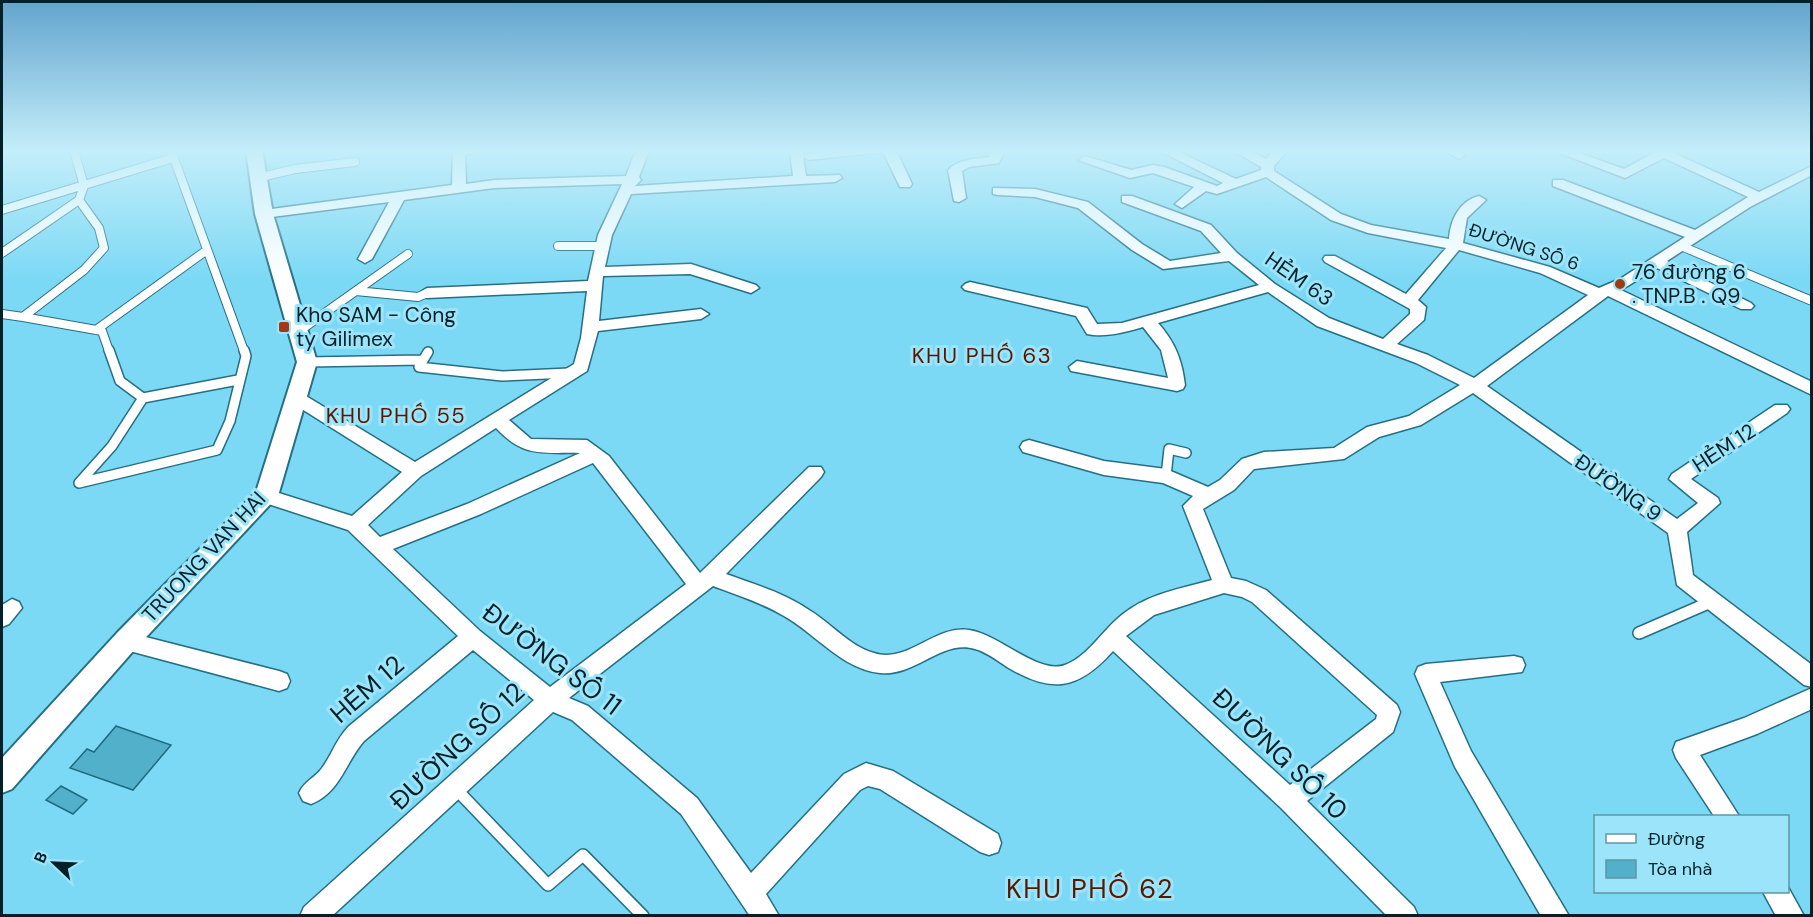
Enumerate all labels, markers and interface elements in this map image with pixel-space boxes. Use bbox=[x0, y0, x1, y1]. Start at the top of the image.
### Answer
street label: ĐƯỜNG SỐ 6 bbox=[1466, 218, 1582, 276]
street label: HẺM 63 bbox=[1259, 245, 1339, 313]
place label: 76 đường 6 . TNP.B . Q9 bbox=[1632, 258, 1746, 310]
marker: 76 đường 6 . TNP.B . Q9 bbox=[1613, 277, 1627, 291]
place label: Kho SAM - Công ty Gilimex bbox=[296, 301, 456, 353]
marker: Kho SAM - Công ty Gilimex bbox=[277, 320, 291, 334]
district label: KHU PHỐ 63 bbox=[912, 341, 1052, 370]
district label: KHU PHỐ 55 bbox=[326, 401, 466, 430]
street label: HẺM 12 bbox=[1687, 417, 1761, 479]
street label: ĐƯỜNG 9 bbox=[1569, 448, 1667, 528]
street label: TRUONG VAN HAI bbox=[136, 485, 272, 629]
street label: ĐƯỜNG SỐ 11 bbox=[476, 596, 628, 722]
street label: HẺM 12 bbox=[323, 648, 411, 730]
street label: ĐƯỜNG SỐ 12 bbox=[382, 675, 532, 817]
street label: ĐƯỜNG SỐ 10 bbox=[1205, 681, 1355, 827]
legend bbox=[1594, 815, 1789, 893]
text: Đường bbox=[1648, 827, 1705, 851]
north arrow bbox=[24, 833, 84, 893]
text: B bbox=[29, 849, 52, 866]
text: Tòa nhà bbox=[1648, 857, 1712, 881]
district label: KHU PHỐ 62 bbox=[1006, 871, 1174, 906]

